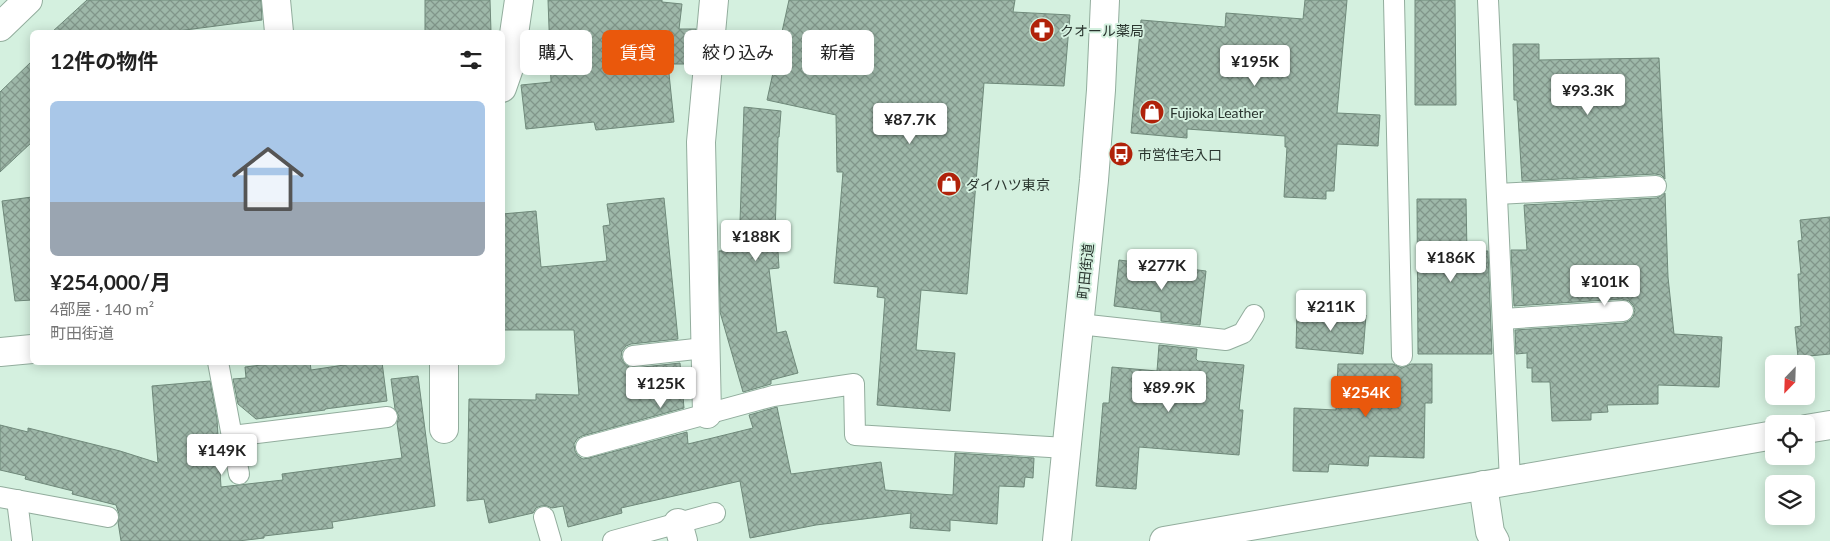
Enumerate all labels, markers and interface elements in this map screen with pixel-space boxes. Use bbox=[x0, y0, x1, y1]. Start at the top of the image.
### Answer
pharmacy icon: クオール薬局 bbox=[1029, 17, 1055, 43]
place label: クオール薬局 bbox=[1060, 22, 1144, 39]
chip: 購入 bbox=[520, 30, 592, 75]
chip: 賃貸 bbox=[602, 30, 674, 75]
chip: 絞り込み bbox=[684, 30, 792, 75]
chip: 新着 bbox=[802, 30, 874, 75]
pin: ¥195K bbox=[1220, 44, 1290, 87]
icon: filters bbox=[457, 46, 485, 74]
text: 12件の物件 bbox=[50, 48, 158, 73]
text: ¥195K bbox=[1231, 51, 1279, 70]
pin: ¥93.3K bbox=[1547, 74, 1629, 116]
text: ¥93.3K bbox=[1562, 80, 1614, 99]
shop icon: Fujioka Leather bbox=[1139, 99, 1165, 125]
pin: ¥87.7K bbox=[869, 102, 951, 145]
place label: Fujioka Leather bbox=[1170, 104, 1264, 121]
text: ¥87.7K bbox=[884, 109, 936, 128]
icon: home bbox=[223, 134, 313, 224]
bus stop icon: 市営住宅入口 bbox=[1108, 141, 1134, 167]
place label: 市営住宅入口 bbox=[1138, 146, 1222, 163]
shop icon: ダイハツ東京 bbox=[936, 171, 962, 197]
place label: ダイハツ東京 bbox=[966, 176, 1050, 193]
pin: ¥188K bbox=[721, 220, 791, 262]
text: ¥188K bbox=[732, 226, 780, 245]
pin: ¥186K bbox=[1416, 240, 1486, 283]
street label: 町田街道 bbox=[1074, 242, 1096, 300]
text: ¥186K bbox=[1427, 247, 1475, 266]
pin: ¥277K bbox=[1127, 248, 1197, 291]
text: ¥277K bbox=[1138, 255, 1186, 274]
pin: ¥101K bbox=[1570, 264, 1640, 307]
text: ¥254,000/月 bbox=[50, 269, 171, 294]
text: ¥101K bbox=[1581, 271, 1629, 290]
pin: ¥211K bbox=[1296, 290, 1366, 332]
text: ¥211K bbox=[1307, 296, 1355, 315]
text: 4部屋 · 140 m² bbox=[50, 299, 154, 318]
text: 町田街道 bbox=[50, 323, 114, 342]
north arrow bbox=[1765, 355, 1815, 405]
map controls bbox=[1765, 355, 1815, 525]
pin: ¥125K bbox=[626, 366, 696, 409]
pin: ¥89.9K bbox=[1128, 370, 1210, 413]
text: ¥125K bbox=[637, 373, 685, 392]
pin: ¥254K bbox=[1331, 376, 1401, 418]
text: ¥89.9K bbox=[1143, 377, 1195, 396]
text: ¥254K bbox=[1342, 382, 1390, 401]
button: locate bbox=[1765, 415, 1815, 465]
pin: ¥149K bbox=[187, 434, 257, 476]
text: ¥149K bbox=[198, 440, 246, 459]
button: layers bbox=[1765, 475, 1815, 525]

